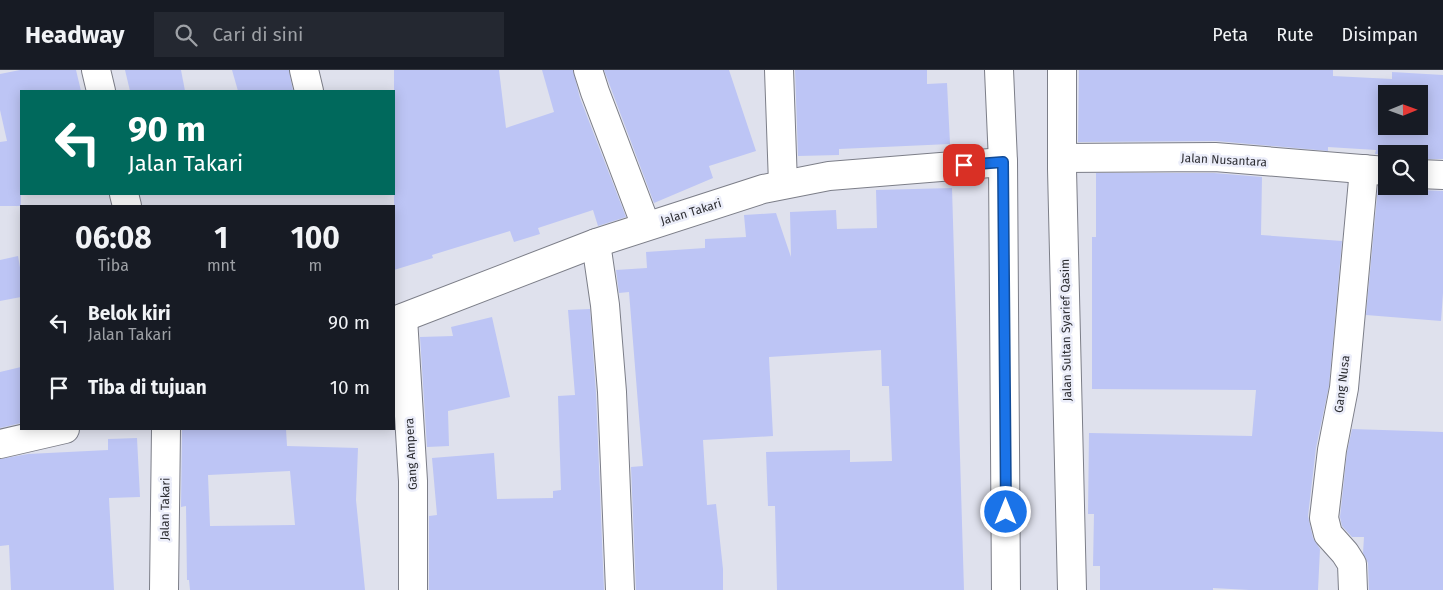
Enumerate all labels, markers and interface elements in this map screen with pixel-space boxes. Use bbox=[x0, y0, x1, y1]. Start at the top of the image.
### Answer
search box bbox=[154, 12, 504, 57]
text: Headway bbox=[25, 21, 124, 49]
icon: search bbox=[172, 21, 200, 49]
text: Cari di sini bbox=[212, 23, 303, 46]
text: Peta bbox=[1212, 24, 1248, 46]
text: Rute bbox=[1276, 24, 1314, 46]
text: Disimpan bbox=[1342, 24, 1418, 46]
north arrow bbox=[1378, 85, 1428, 135]
map controls bbox=[1378, 85, 1428, 195]
text: 90 m bbox=[128, 108, 206, 150]
icon: left bbox=[45, 110, 110, 175]
pin bbox=[943, 144, 985, 186]
button: search bbox=[1378, 145, 1428, 195]
text: Jalan Takari bbox=[128, 150, 243, 177]
icon: arrive bbox=[950, 151, 978, 179]
street label: Jalan Nusantara bbox=[1181, 151, 1267, 169]
street label: Jalan Takari bbox=[659, 196, 723, 228]
text: 06:08 bbox=[75, 220, 152, 256]
text: 1 bbox=[214, 220, 228, 256]
text: 100 bbox=[291, 220, 340, 256]
text: Tiba bbox=[98, 256, 129, 275]
text: mnt bbox=[207, 256, 236, 275]
text: m bbox=[309, 256, 322, 275]
street label: Jalan Sultan Syarief Qasim bbox=[1058, 259, 1074, 401]
text: Belok kiri bbox=[88, 302, 171, 325]
icon: left bbox=[45, 309, 73, 337]
text: 90 m bbox=[328, 311, 370, 334]
text: Jalan Takari bbox=[88, 325, 172, 344]
street label: Gang Nusa bbox=[1332, 354, 1352, 414]
icon: arrive bbox=[45, 374, 73, 402]
text: Tiba di tujuan bbox=[88, 376, 207, 399]
text: 10 m bbox=[330, 376, 370, 399]
street label: Gang Ampera bbox=[402, 418, 420, 490]
street label: Jalan Takari bbox=[157, 477, 173, 541]
position arrow bbox=[979, 485, 1031, 537]

